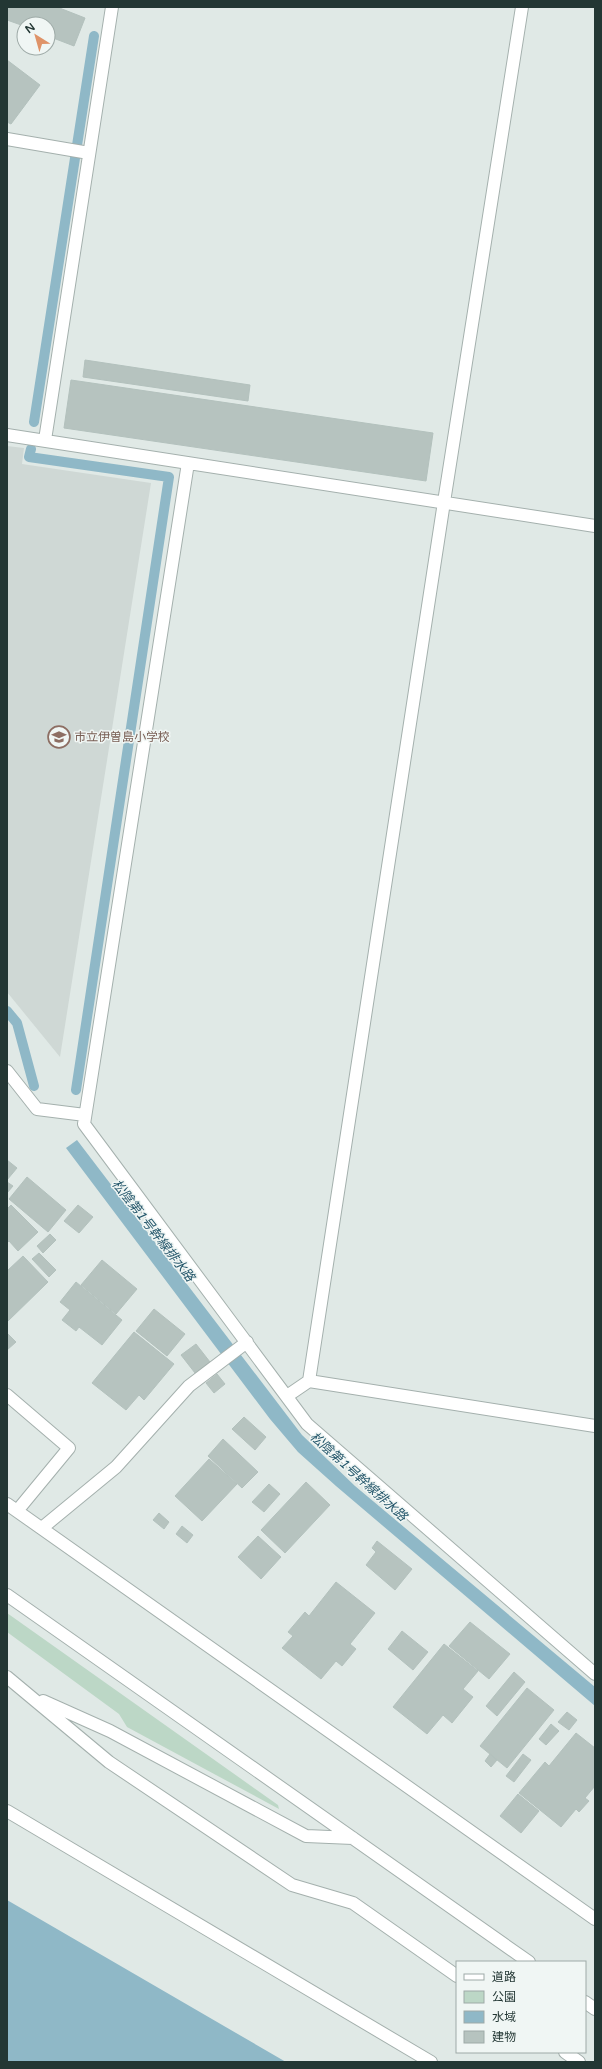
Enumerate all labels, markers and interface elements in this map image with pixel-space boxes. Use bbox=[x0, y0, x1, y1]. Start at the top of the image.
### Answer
north arrow bbox=[16, 16, 56, 56]
text: N bbox=[23, 21, 38, 36]
school or university icon: 市立伊曽島小学校 bbox=[46, 724, 72, 750]
place label: 市立伊曽島小学校 bbox=[74, 730, 170, 744]
water label: 松陰第1号幹線排水路 bbox=[108, 1176, 199, 1286]
water label: 松陰第1号幹線排水路 bbox=[306, 1429, 411, 1525]
legend bbox=[456, 1961, 586, 2053]
text: 道路 bbox=[492, 1970, 516, 1984]
text: 公園 bbox=[492, 1990, 516, 2004]
text: 水域 bbox=[492, 2010, 516, 2024]
text: 建物 bbox=[492, 2030, 516, 2044]

